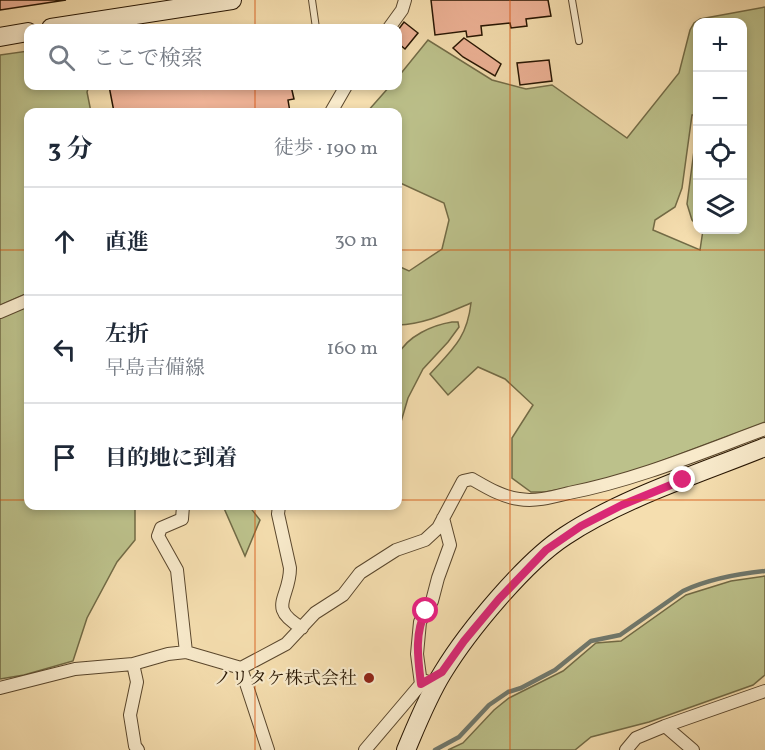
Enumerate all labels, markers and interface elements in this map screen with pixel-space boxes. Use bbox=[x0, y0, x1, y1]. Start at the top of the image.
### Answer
map controls bbox=[693, 18, 747, 234]
button: + bbox=[693, 18, 747, 72]
search box bbox=[24, 24, 402, 90]
icon: search bbox=[45, 41, 78, 74]
text: ここで検索 bbox=[93, 44, 203, 75]
button: − bbox=[693, 72, 747, 126]
button: locate bbox=[693, 126, 747, 180]
text: 3 分 bbox=[48, 132, 92, 168]
text: 徒歩 · 190 m bbox=[274, 135, 378, 163]
button: layers bbox=[693, 180, 747, 234]
icon: ahead bbox=[48, 225, 81, 258]
text: 30 m bbox=[334, 227, 378, 255]
text: 直進 bbox=[105, 228, 149, 259]
text: 左折 bbox=[105, 320, 149, 351]
icon: left bbox=[48, 333, 81, 366]
text: 160 m bbox=[326, 335, 378, 363]
text: 早島吉備線 bbox=[105, 355, 205, 383]
icon: arrive bbox=[48, 441, 81, 474]
text: 目的地に到着 bbox=[105, 444, 237, 475]
route end bbox=[669, 466, 695, 492]
route start bbox=[412, 597, 438, 623]
place label: ノリタケ株式会社 bbox=[214, 667, 357, 692]
marker: ノリタケ株式会社 bbox=[362, 671, 376, 685]

